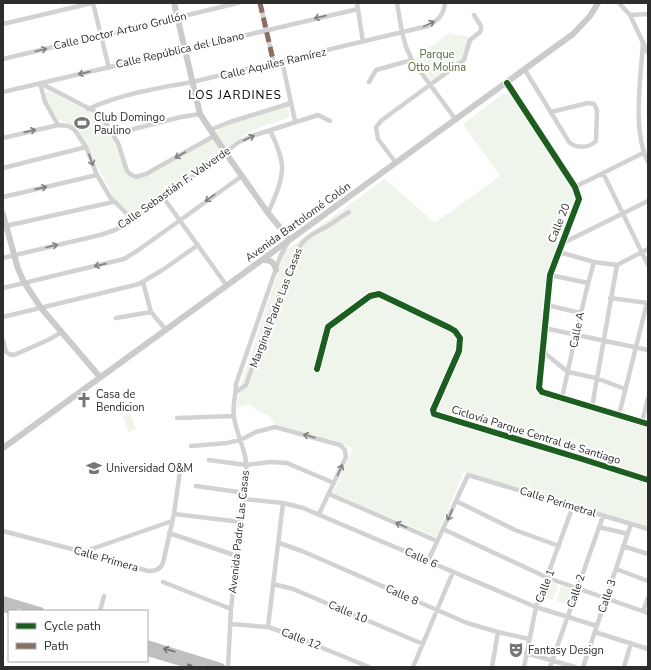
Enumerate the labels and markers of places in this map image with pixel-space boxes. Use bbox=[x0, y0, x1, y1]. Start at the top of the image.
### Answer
place label: Club Domingo Paulino bbox=[94, 110, 165, 138]
sports icon: Club Domingo Paulino bbox=[73, 114, 91, 132]
place label: Casa de Bendicion bbox=[96, 387, 145, 415]
church icon: Casa de Bendicion bbox=[75, 391, 93, 409]
school or university icon: Universidad O&M bbox=[85, 459, 103, 477]
place label: Universidad O&M bbox=[106, 461, 193, 476]
theatre icon: Fantasy Design bbox=[507, 641, 525, 659]
place label: Fantasy Design bbox=[528, 643, 604, 658]

